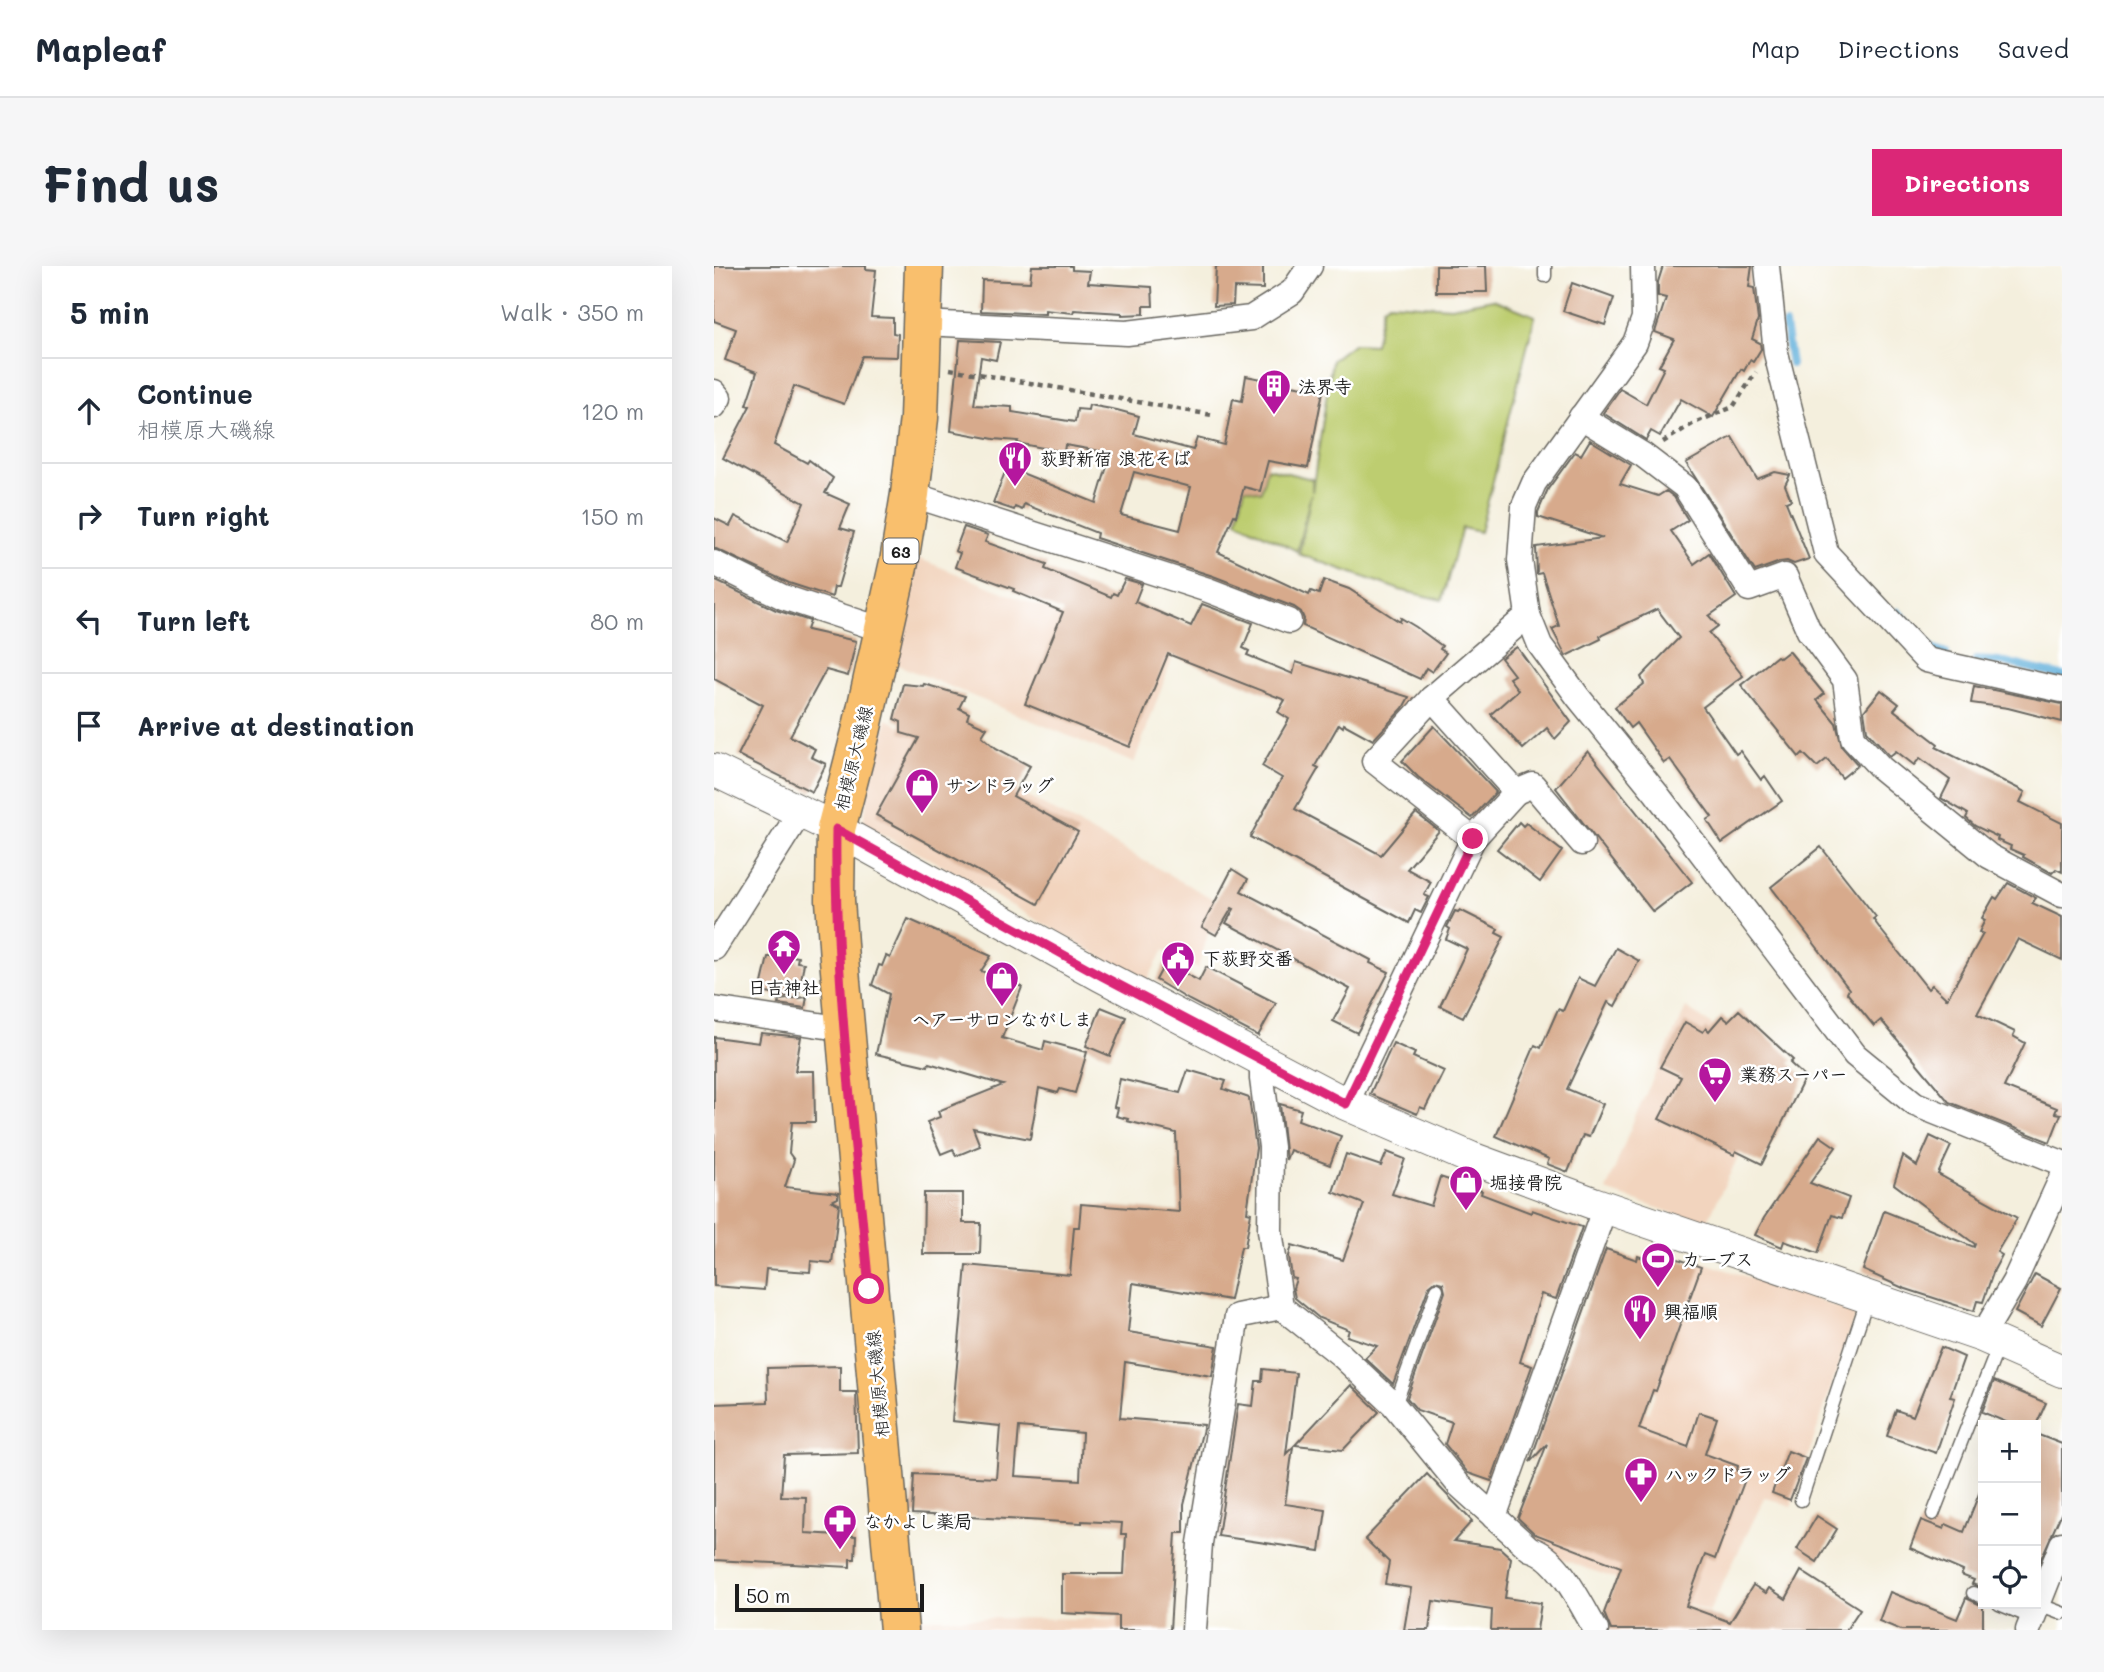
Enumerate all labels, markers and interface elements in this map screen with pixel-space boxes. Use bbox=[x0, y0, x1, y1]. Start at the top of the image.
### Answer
text: Mapleaf bbox=[35, 27, 166, 70]
text: Map bbox=[1751, 33, 1800, 64]
text: Directions bbox=[1838, 33, 1960, 64]
text: Saved bbox=[1998, 33, 2069, 64]
button: Directions bbox=[1872, 149, 2062, 216]
text: Find us bbox=[42, 151, 220, 214]
text: 5 min bbox=[70, 292, 150, 332]
text: Walk · 350 m bbox=[500, 297, 644, 327]
building icon: 法界寺 bbox=[1255, 367, 1293, 416]
place label: 法界寺 bbox=[1298, 374, 1352, 398]
text: Continue bbox=[137, 377, 253, 411]
icon: ahead bbox=[70, 392, 108, 430]
text: 120 m bbox=[581, 396, 644, 426]
text: 相模原大磯線 bbox=[137, 414, 275, 444]
restaurant icon: 荻野新宿 浪花そば bbox=[996, 439, 1034, 488]
place label: 荻野新宿 浪花そば bbox=[1040, 446, 1190, 470]
icon: right bbox=[70, 497, 108, 535]
text: Turn right bbox=[137, 499, 270, 533]
text: 150 m bbox=[580, 501, 644, 531]
road number: 63 bbox=[884, 538, 918, 564]
icon: left bbox=[70, 602, 108, 640]
text: Turn left bbox=[137, 604, 250, 638]
text: 80 m bbox=[590, 606, 644, 636]
street label: 相模原大磯線 bbox=[828, 703, 878, 813]
icon: arrive bbox=[70, 707, 108, 745]
text: Arrive at destination bbox=[137, 709, 414, 743]
shop icon: サンドラッグ bbox=[903, 766, 941, 815]
place label: サンドラッグ bbox=[946, 773, 1054, 797]
route end bbox=[1457, 823, 1488, 854]
temple icon: 日吉神社 bbox=[765, 927, 803, 976]
public building icon: 下荻野交番 bbox=[1159, 939, 1197, 988]
place label: 下荻野交番 bbox=[1203, 946, 1293, 970]
shop icon: ヘアーサロンながしま bbox=[983, 959, 1021, 1008]
place label: 日吉神社 bbox=[748, 975, 820, 999]
place label: ヘアーサロンながしま bbox=[912, 1007, 1092, 1031]
supermarket icon: 業務スーパー bbox=[1696, 1055, 1734, 1104]
place label: 業務スーパー bbox=[1740, 1062, 1847, 1086]
shop icon: 堀接骨院 bbox=[1447, 1163, 1485, 1212]
place label: 堀接骨院 bbox=[1490, 1170, 1562, 1194]
sports icon: カーブス bbox=[1639, 1240, 1677, 1289]
place label: カーブス bbox=[1682, 1247, 1753, 1271]
route start bbox=[853, 1273, 884, 1304]
restaurant icon: 興福順 bbox=[1621, 1292, 1659, 1341]
place label: 興福順 bbox=[1664, 1299, 1718, 1323]
street label: 相模原大磯線 bbox=[860, 1329, 894, 1439]
map controls bbox=[1978, 1420, 2041, 1609]
button: + bbox=[1978, 1420, 2041, 1483]
pharmacy icon: ハックドラッグ bbox=[1622, 1455, 1660, 1504]
place label: ハックドラッグ bbox=[1665, 1462, 1791, 1486]
button: − bbox=[1978, 1483, 2041, 1546]
pharmacy icon: なかよし薬局 bbox=[821, 1502, 859, 1551]
place label: なかよし薬局 bbox=[864, 1509, 972, 1533]
button: locate bbox=[1978, 1546, 2041, 1609]
scale bar bbox=[735, 1581, 924, 1613]
text: 50 m bbox=[746, 1583, 790, 1608]

